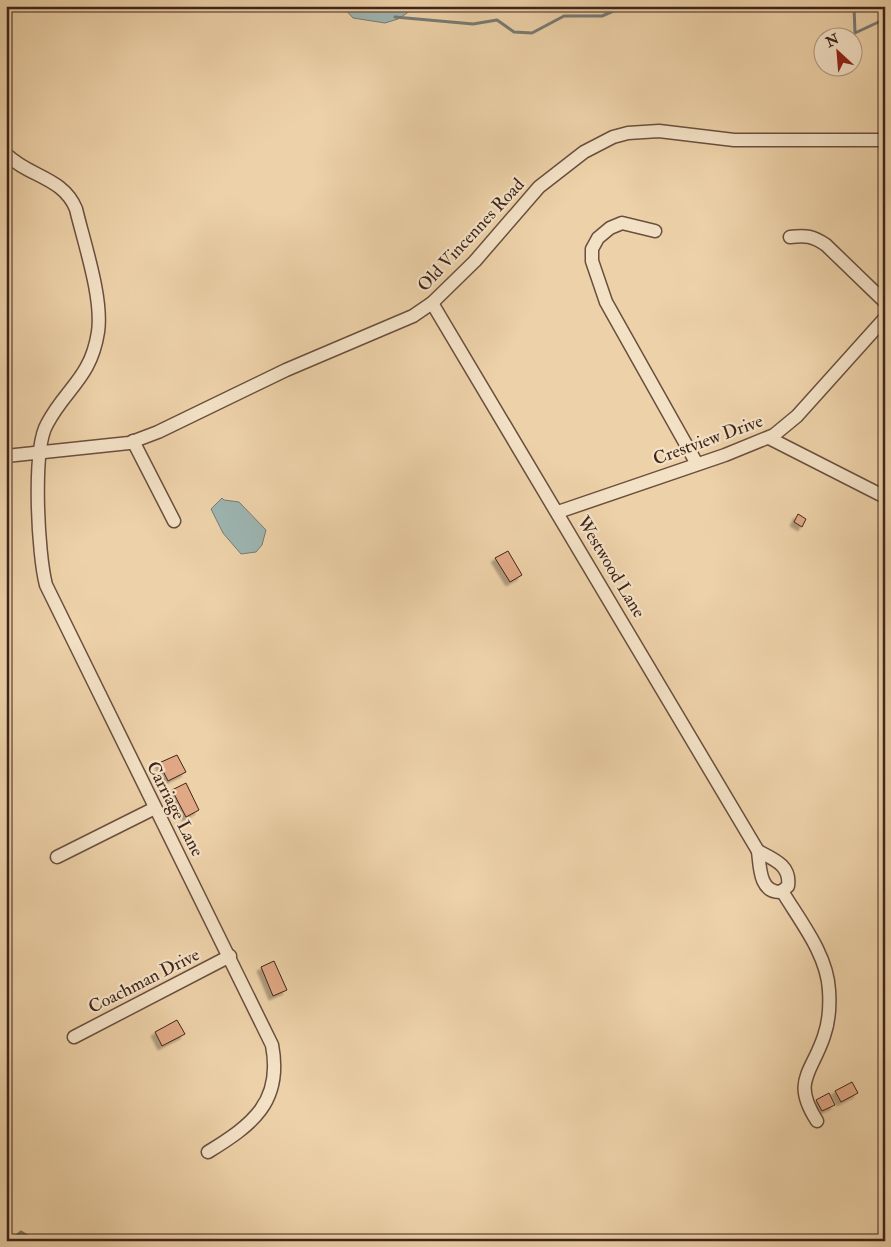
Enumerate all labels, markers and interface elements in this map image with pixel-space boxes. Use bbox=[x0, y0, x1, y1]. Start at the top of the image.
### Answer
north arrow bbox=[814, 28, 864, 78]
text: N bbox=[822, 30, 842, 52]
street label: Old Vincennes Road bbox=[413, 173, 530, 297]
street label: Crestview Drive bbox=[650, 409, 767, 471]
street label: Westwood Lane bbox=[571, 511, 651, 622]
street label: Carriage Lane bbox=[141, 758, 209, 861]
street label: Coachman Drive bbox=[85, 943, 204, 1019]

